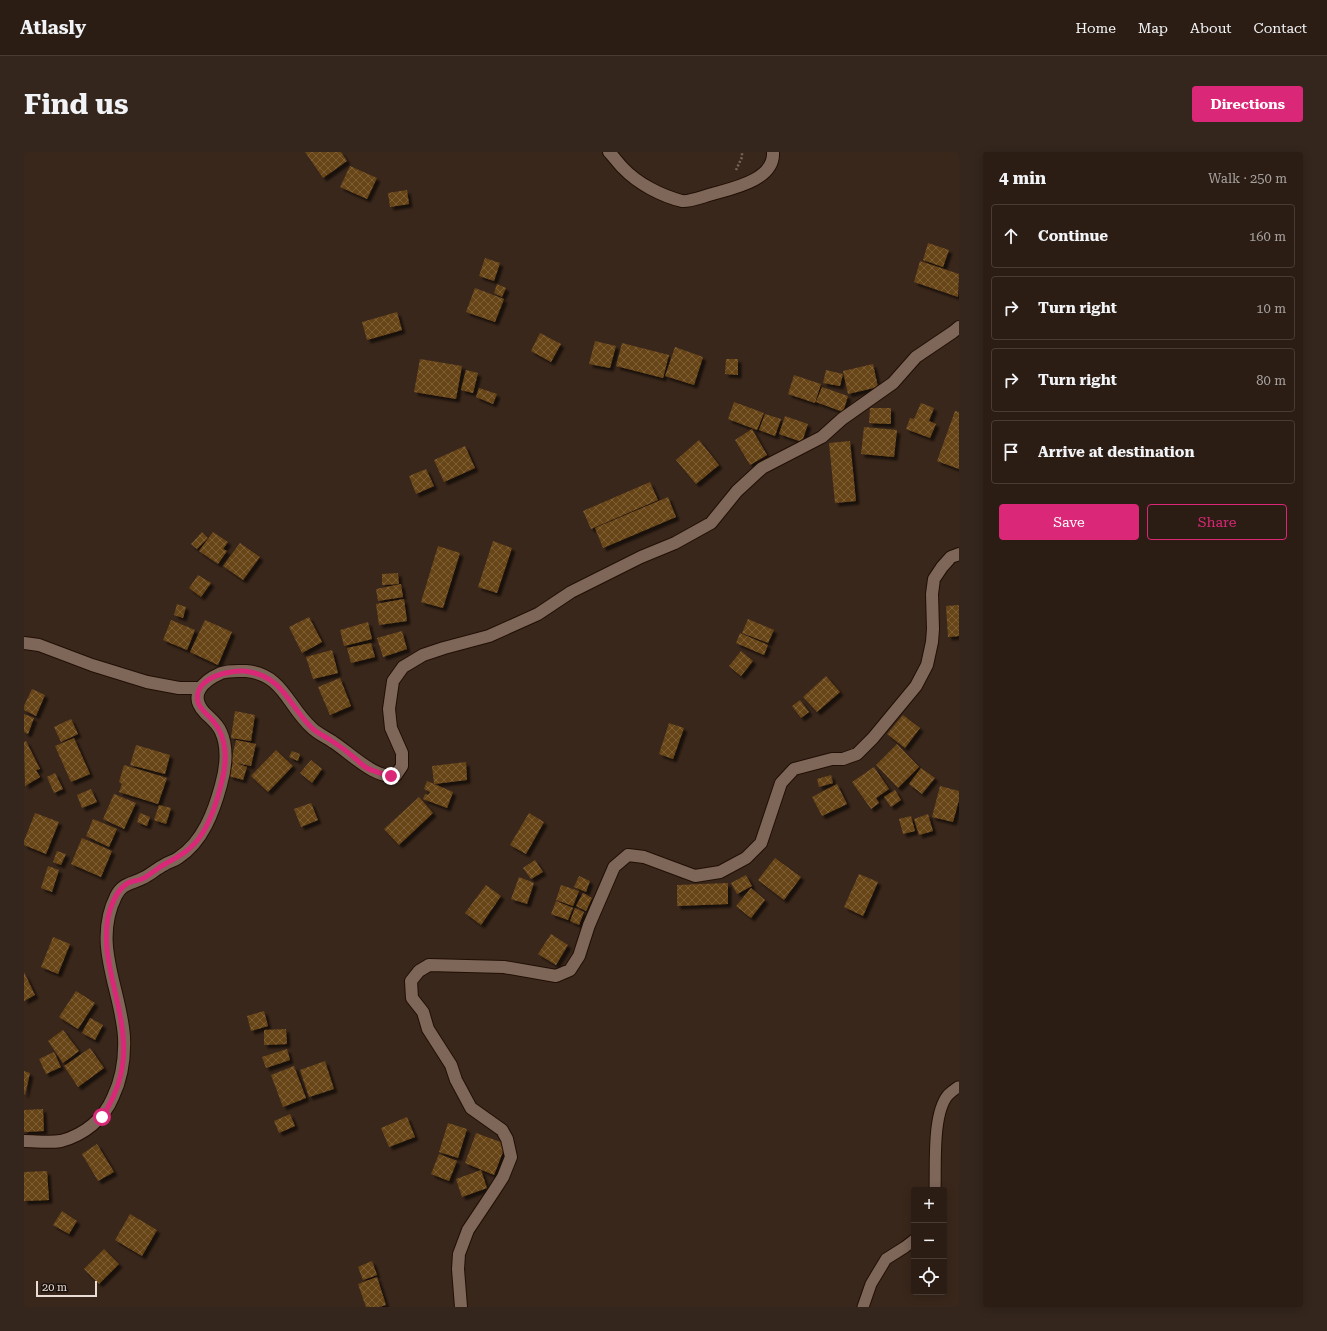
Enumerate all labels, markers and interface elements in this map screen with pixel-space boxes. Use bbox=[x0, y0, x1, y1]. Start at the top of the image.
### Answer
text: Atlasly bbox=[20, 16, 86, 39]
text: Home bbox=[1075, 20, 1116, 36]
text: Map bbox=[1138, 20, 1168, 36]
text: About bbox=[1190, 20, 1232, 36]
text: Contact bbox=[1254, 20, 1307, 36]
button: Directions bbox=[1192, 86, 1303, 122]
text: Find us bbox=[24, 88, 128, 121]
text: 4 min bbox=[999, 168, 1046, 188]
text: Walk · 250 m bbox=[1208, 171, 1287, 186]
icon: ahead bbox=[1000, 225, 1022, 247]
text: Continue bbox=[1038, 227, 1108, 245]
text: 160 m bbox=[1249, 229, 1286, 244]
icon: right bbox=[1000, 297, 1022, 319]
text: Turn right bbox=[1038, 299, 1117, 317]
text: 10 m bbox=[1256, 301, 1286, 316]
icon: right bbox=[1000, 369, 1022, 391]
text: Turn right bbox=[1038, 371, 1117, 389]
text: 80 m bbox=[1256, 373, 1286, 388]
icon: arrive bbox=[1000, 441, 1022, 463]
text: Arrive at destination bbox=[1038, 443, 1194, 461]
button: Save bbox=[999, 504, 1139, 540]
button: Share bbox=[1147, 504, 1287, 540]
route end bbox=[382, 767, 400, 785]
route start bbox=[93, 1108, 111, 1126]
map controls bbox=[911, 1187, 947, 1295]
button: + bbox=[911, 1187, 947, 1223]
button: − bbox=[911, 1223, 947, 1259]
button: locate bbox=[911, 1259, 947, 1295]
scale bar bbox=[36, 1279, 97, 1298]
text: 20 m bbox=[42, 1281, 67, 1294]

